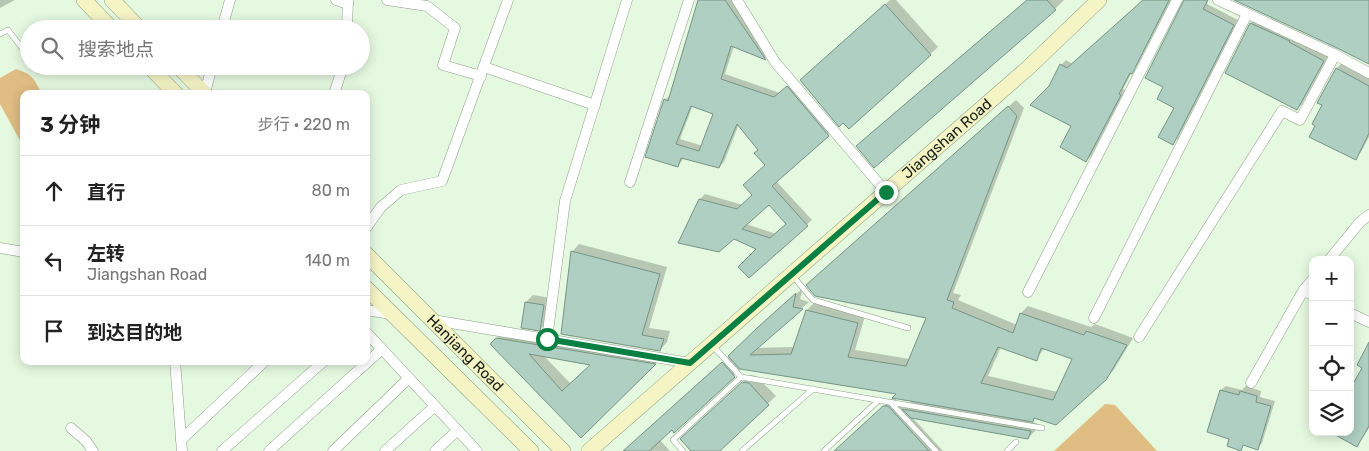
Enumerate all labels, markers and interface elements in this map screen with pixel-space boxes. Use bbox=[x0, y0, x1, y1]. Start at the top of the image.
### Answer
search box bbox=[20, 20, 370, 75]
icon: search bbox=[38, 34, 66, 62]
text: 搜索地点 bbox=[78, 38, 154, 61]
street label: Jiangshan Road bbox=[898, 95, 995, 183]
text: 3 分钟 bbox=[40, 112, 100, 137]
text: 步行 · 220 m bbox=[258, 115, 350, 134]
icon: ahead bbox=[40, 177, 68, 205]
text: 直行 bbox=[87, 181, 125, 204]
text: 80 m bbox=[312, 181, 350, 200]
route end bbox=[875, 181, 898, 204]
text: 左转 bbox=[87, 242, 125, 265]
icon: left bbox=[40, 247, 68, 275]
text: 140 m bbox=[305, 251, 350, 270]
map controls bbox=[1309, 256, 1354, 436]
button: + bbox=[1309, 256, 1354, 301]
text: Jiangshan Road bbox=[87, 265, 207, 284]
button: − bbox=[1309, 301, 1354, 346]
street label: Hanjiang Road bbox=[423, 311, 507, 395]
icon: arrive bbox=[40, 317, 68, 345]
text: 到达目的地 bbox=[87, 321, 182, 344]
route start bbox=[536, 328, 559, 351]
button: locate bbox=[1309, 346, 1354, 391]
button: layers bbox=[1309, 391, 1354, 436]

